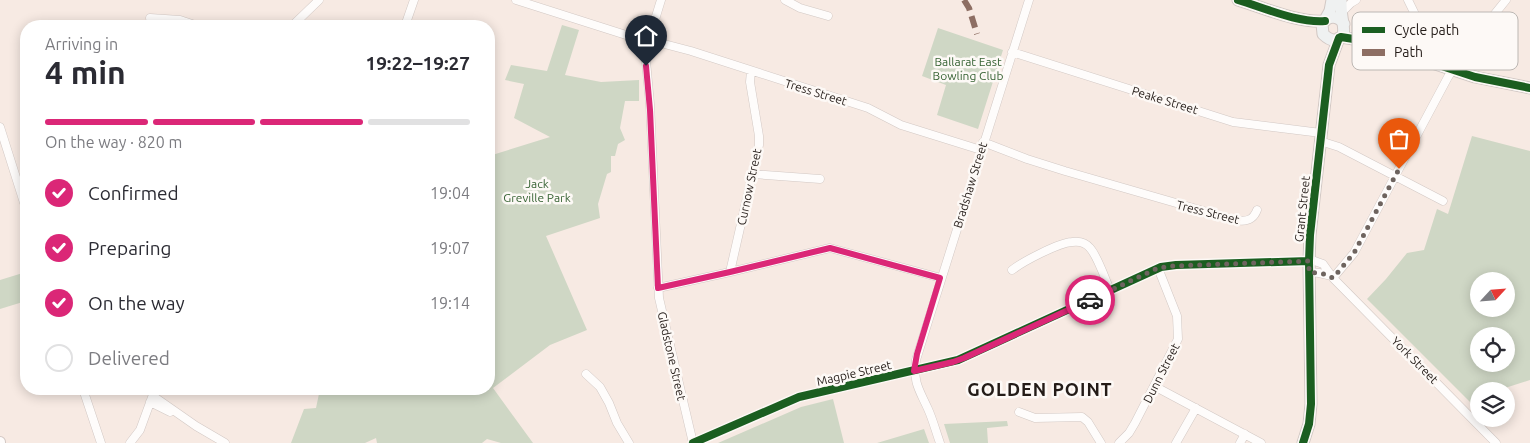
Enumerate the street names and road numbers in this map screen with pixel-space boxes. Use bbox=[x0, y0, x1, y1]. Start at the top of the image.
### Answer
street label: Tress Street bbox=[783, 76, 849, 108]
street label: Peake Street bbox=[1130, 84, 1200, 116]
street label: Bradshaw Street bbox=[951, 140, 989, 230]
street label: Curnow Street bbox=[735, 147, 764, 227]
street label: Grant Street bbox=[1292, 175, 1312, 243]
street label: Tress Street bbox=[1175, 198, 1241, 226]
street label: Gladstone Street bbox=[655, 310, 689, 402]
street label: York Street bbox=[1389, 334, 1441, 386]
street label: Dunn Street bbox=[1140, 341, 1182, 405]
street label: Magpie Street bbox=[815, 358, 893, 388]

